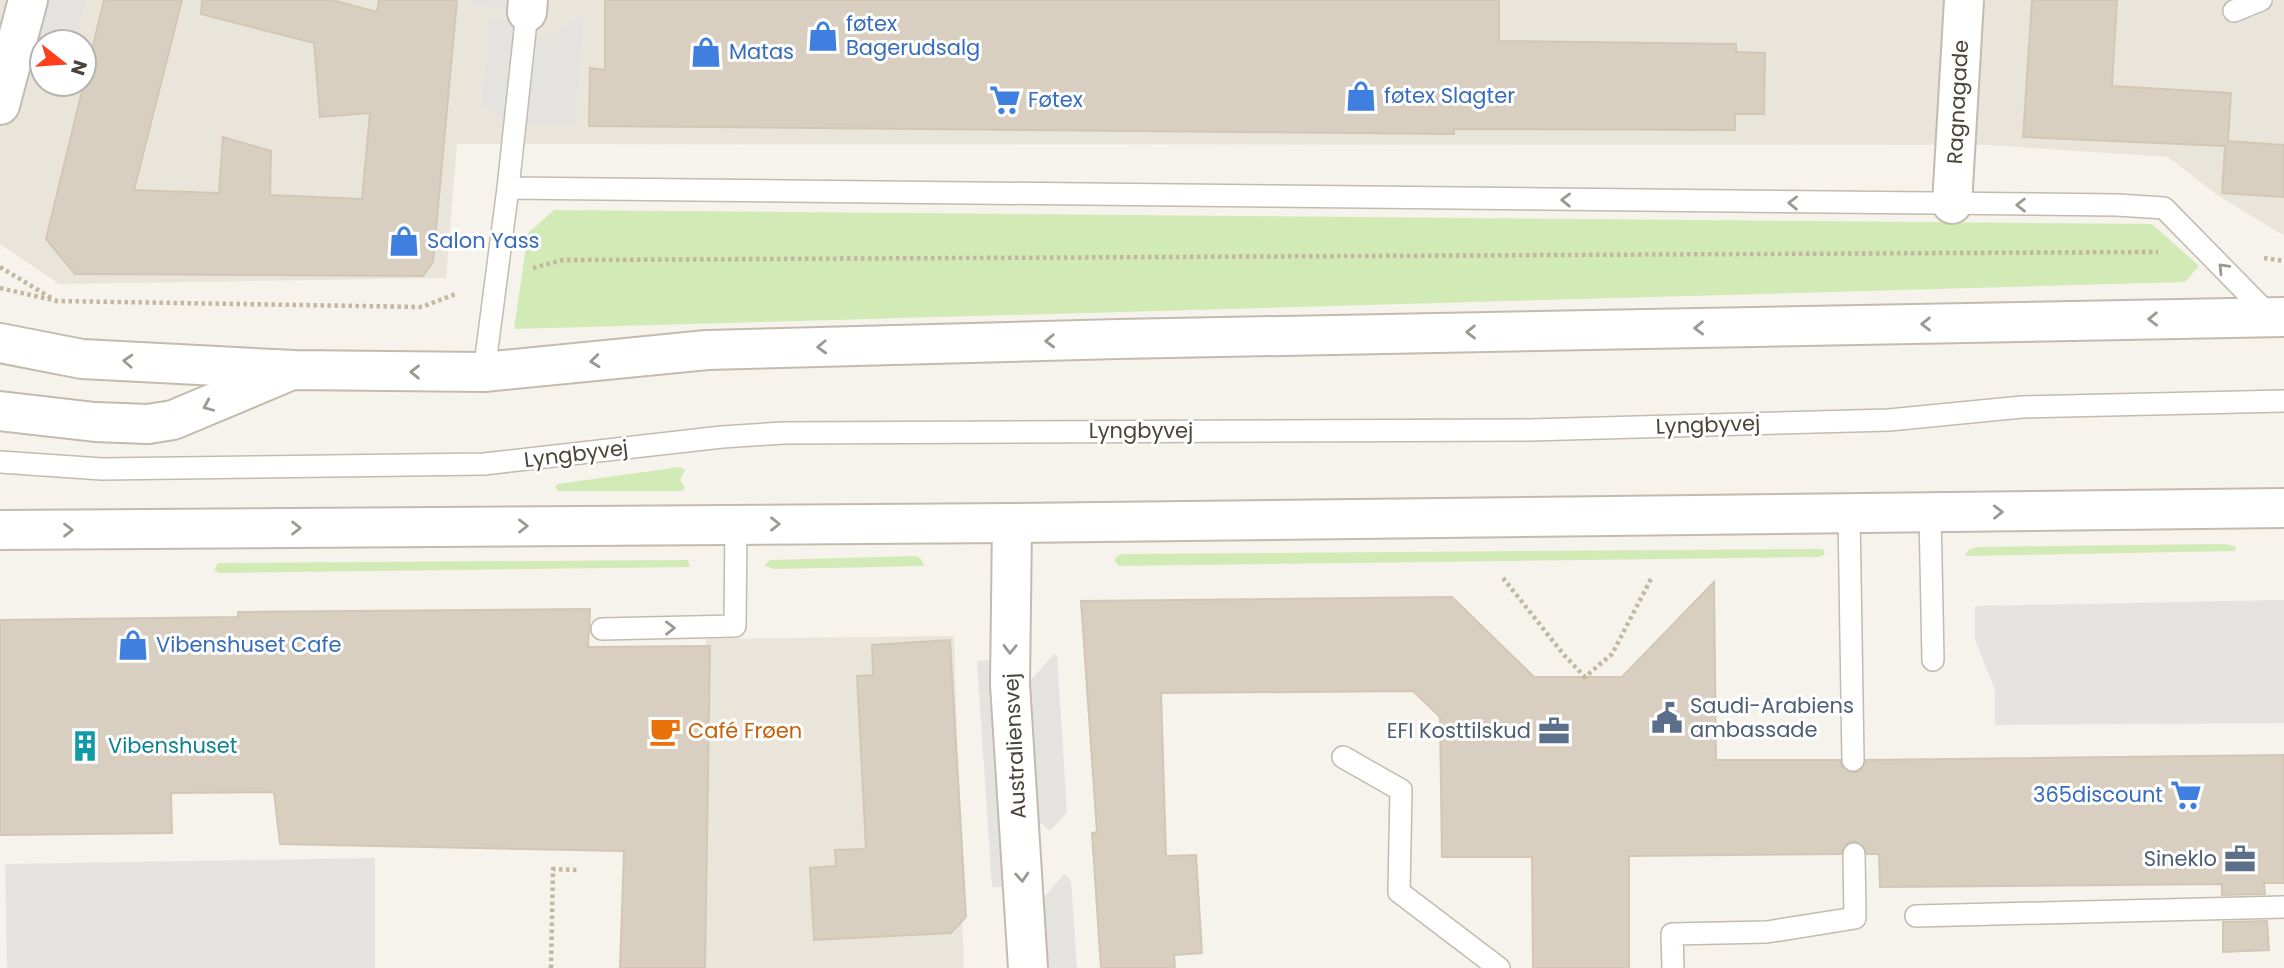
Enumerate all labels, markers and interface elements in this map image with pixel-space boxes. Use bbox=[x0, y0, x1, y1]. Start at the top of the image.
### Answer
place label: føtex Bagerudsalg bbox=[846, 9, 980, 62]
shop icon: føtex Bagerudsalg bbox=[806, 19, 840, 53]
north arrow bbox=[28, 28, 98, 98]
shop icon: Matas bbox=[689, 35, 723, 69]
place label: Matas bbox=[729, 37, 794, 66]
street label: Ragnagade bbox=[1940, 39, 1975, 165]
text: N bbox=[64, 57, 94, 79]
shop icon: føtex Slagter bbox=[1344, 79, 1378, 113]
place label: føtex Slagter bbox=[1384, 81, 1515, 110]
supermarket icon: Føtex bbox=[988, 83, 1022, 117]
place label: Føtex bbox=[1028, 85, 1083, 114]
one-way arrow bbox=[1560, 192, 1571, 208]
one-way arrow bbox=[1788, 195, 1798, 211]
one-way arrow bbox=[2015, 197, 2026, 213]
shop icon: Salon Yass bbox=[387, 224, 421, 258]
place label: Salon Yass bbox=[427, 226, 540, 255]
one-way arrow bbox=[2219, 263, 2232, 276]
one-way arrow bbox=[2148, 312, 2159, 327]
one-way arrow bbox=[1920, 316, 1931, 331]
one-way arrow bbox=[1693, 320, 1703, 336]
one-way arrow bbox=[1465, 324, 1476, 340]
one-way arrow bbox=[1044, 333, 1055, 348]
one-way arrow bbox=[816, 339, 827, 355]
one-way arrow bbox=[589, 353, 600, 368]
one-way arrow bbox=[122, 354, 133, 369]
one-way arrow bbox=[410, 364, 421, 379]
one-way arrow bbox=[203, 397, 215, 411]
street label: Lyngbyvej bbox=[1655, 408, 1761, 441]
street label: Lyngbyvej bbox=[1089, 416, 1193, 445]
street label: Lyngbyvej bbox=[522, 433, 630, 474]
one-way arrow bbox=[1992, 504, 2003, 519]
one-way arrow bbox=[770, 516, 781, 532]
one-way arrow bbox=[518, 518, 529, 534]
one-way arrow bbox=[291, 520, 301, 536]
one-way arrow bbox=[63, 522, 74, 538]
one-way arrow bbox=[665, 620, 676, 635]
shop icon: Vibenshuset Cafe bbox=[116, 628, 150, 662]
place label: Vibenshuset Cafe bbox=[156, 630, 341, 659]
one-way arrow bbox=[1003, 644, 1018, 655]
street label: Australiensvej bbox=[996, 672, 1033, 820]
place label: Saudi-Arabiens ambassade bbox=[1690, 691, 1854, 744]
public building icon: Saudi-Arabiens ambassade bbox=[1650, 701, 1684, 735]
cafe icon: Café Frøen bbox=[648, 714, 682, 748]
office icon: EFI Kosttilskud bbox=[1537, 714, 1571, 748]
place label: Café Frøen bbox=[688, 716, 802, 745]
place label: EFI Kosttilskud bbox=[1387, 716, 1531, 745]
building icon: Vibenshuset bbox=[68, 729, 102, 763]
place label: Vibenshuset bbox=[108, 731, 238, 760]
supermarket icon: 365discount bbox=[2169, 778, 2203, 812]
place label: 365discount bbox=[2033, 780, 2163, 809]
office icon: Sineklo bbox=[2223, 842, 2257, 876]
place label: Sineklo bbox=[2144, 844, 2217, 873]
one-way arrow bbox=[1014, 871, 1029, 882]

